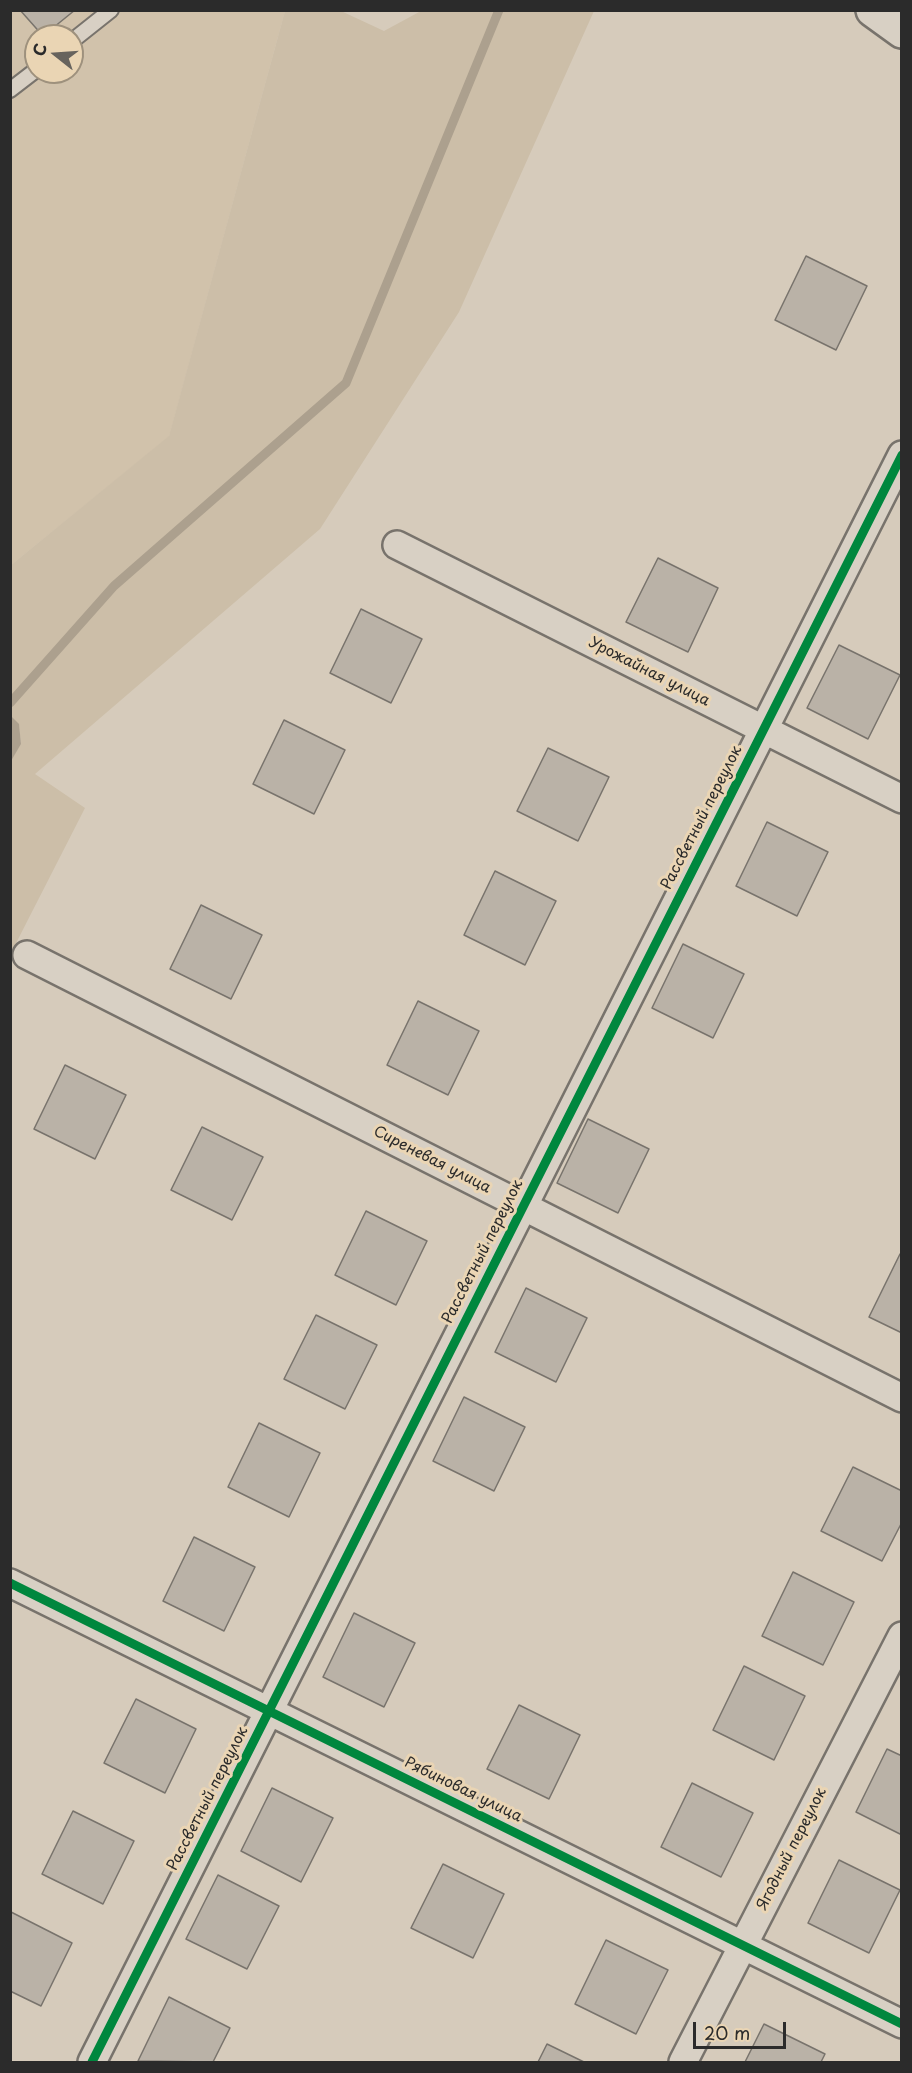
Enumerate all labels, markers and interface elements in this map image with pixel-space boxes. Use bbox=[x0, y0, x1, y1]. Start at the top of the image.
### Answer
north arrow bbox=[24, 24, 84, 84]
text: С bbox=[25, 40, 52, 59]
street label: Урожайная улица bbox=[585, 634, 713, 710]
street label: Рассветный переулок bbox=[658, 743, 746, 893]
street label: Сиреневая улица bbox=[370, 1123, 494, 1197]
street label: Рассветный переулок bbox=[439, 1177, 527, 1327]
street label: Рассветный переулок bbox=[164, 1724, 252, 1874]
street label: Рябиновая улица bbox=[401, 1754, 525, 1826]
street label: Ягодный переулок bbox=[753, 1785, 831, 1913]
scale bar bbox=[696, 2010, 789, 2048]
text: 20 m bbox=[704, 2019, 750, 2046]

